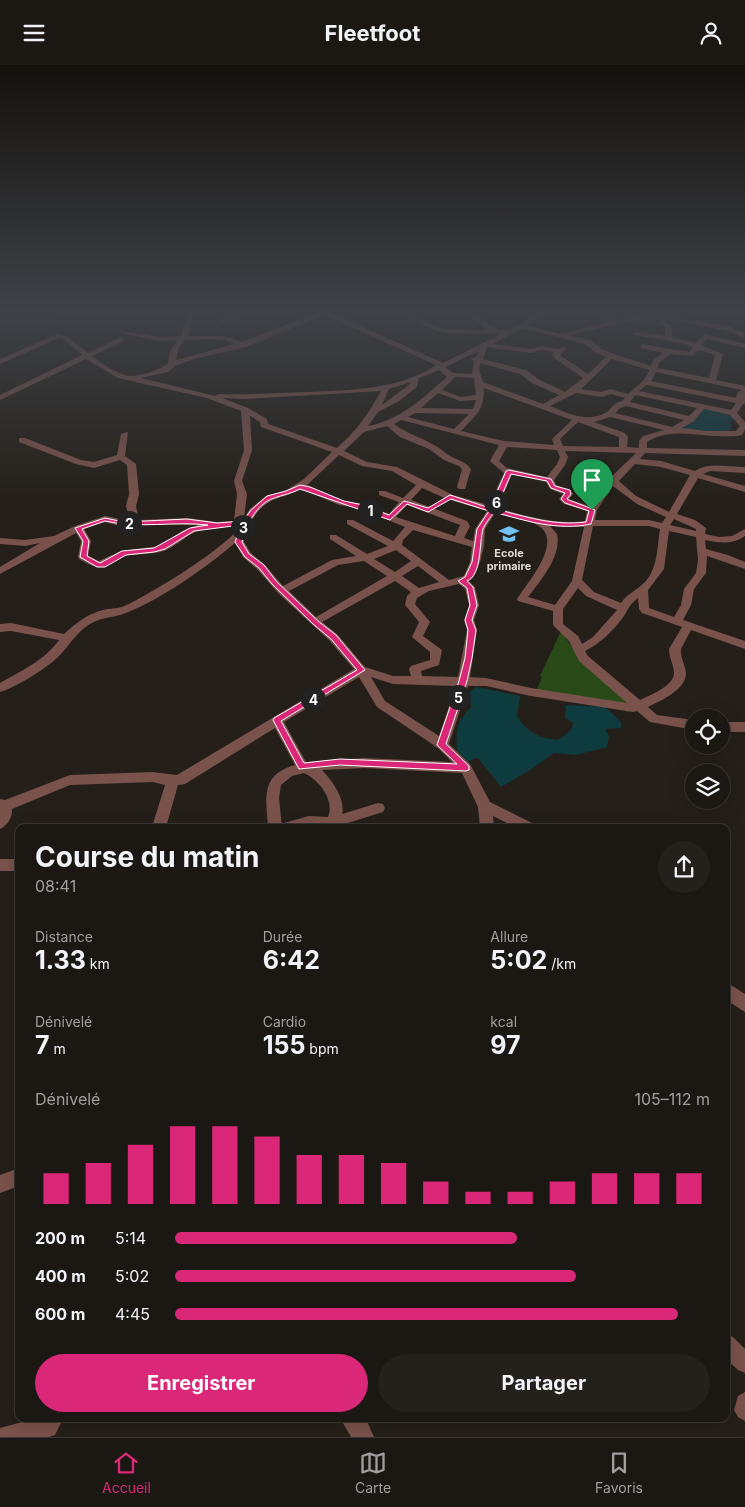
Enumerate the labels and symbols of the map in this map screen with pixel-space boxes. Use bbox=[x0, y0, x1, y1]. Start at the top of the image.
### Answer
pin bbox=[571, 459, 613, 510]
pin: 6 bbox=[484, 489, 508, 515]
pin: 1 bbox=[358, 497, 382, 523]
pin: 2 bbox=[116, 511, 142, 535]
pin: 3 bbox=[230, 515, 256, 539]
school or university icon: Ecole primaire bbox=[498, 523, 520, 545]
place label: Ecole primaire bbox=[487, 546, 532, 573]
pin: 5 bbox=[446, 685, 470, 709]
pin: 4 bbox=[300, 687, 326, 711]

